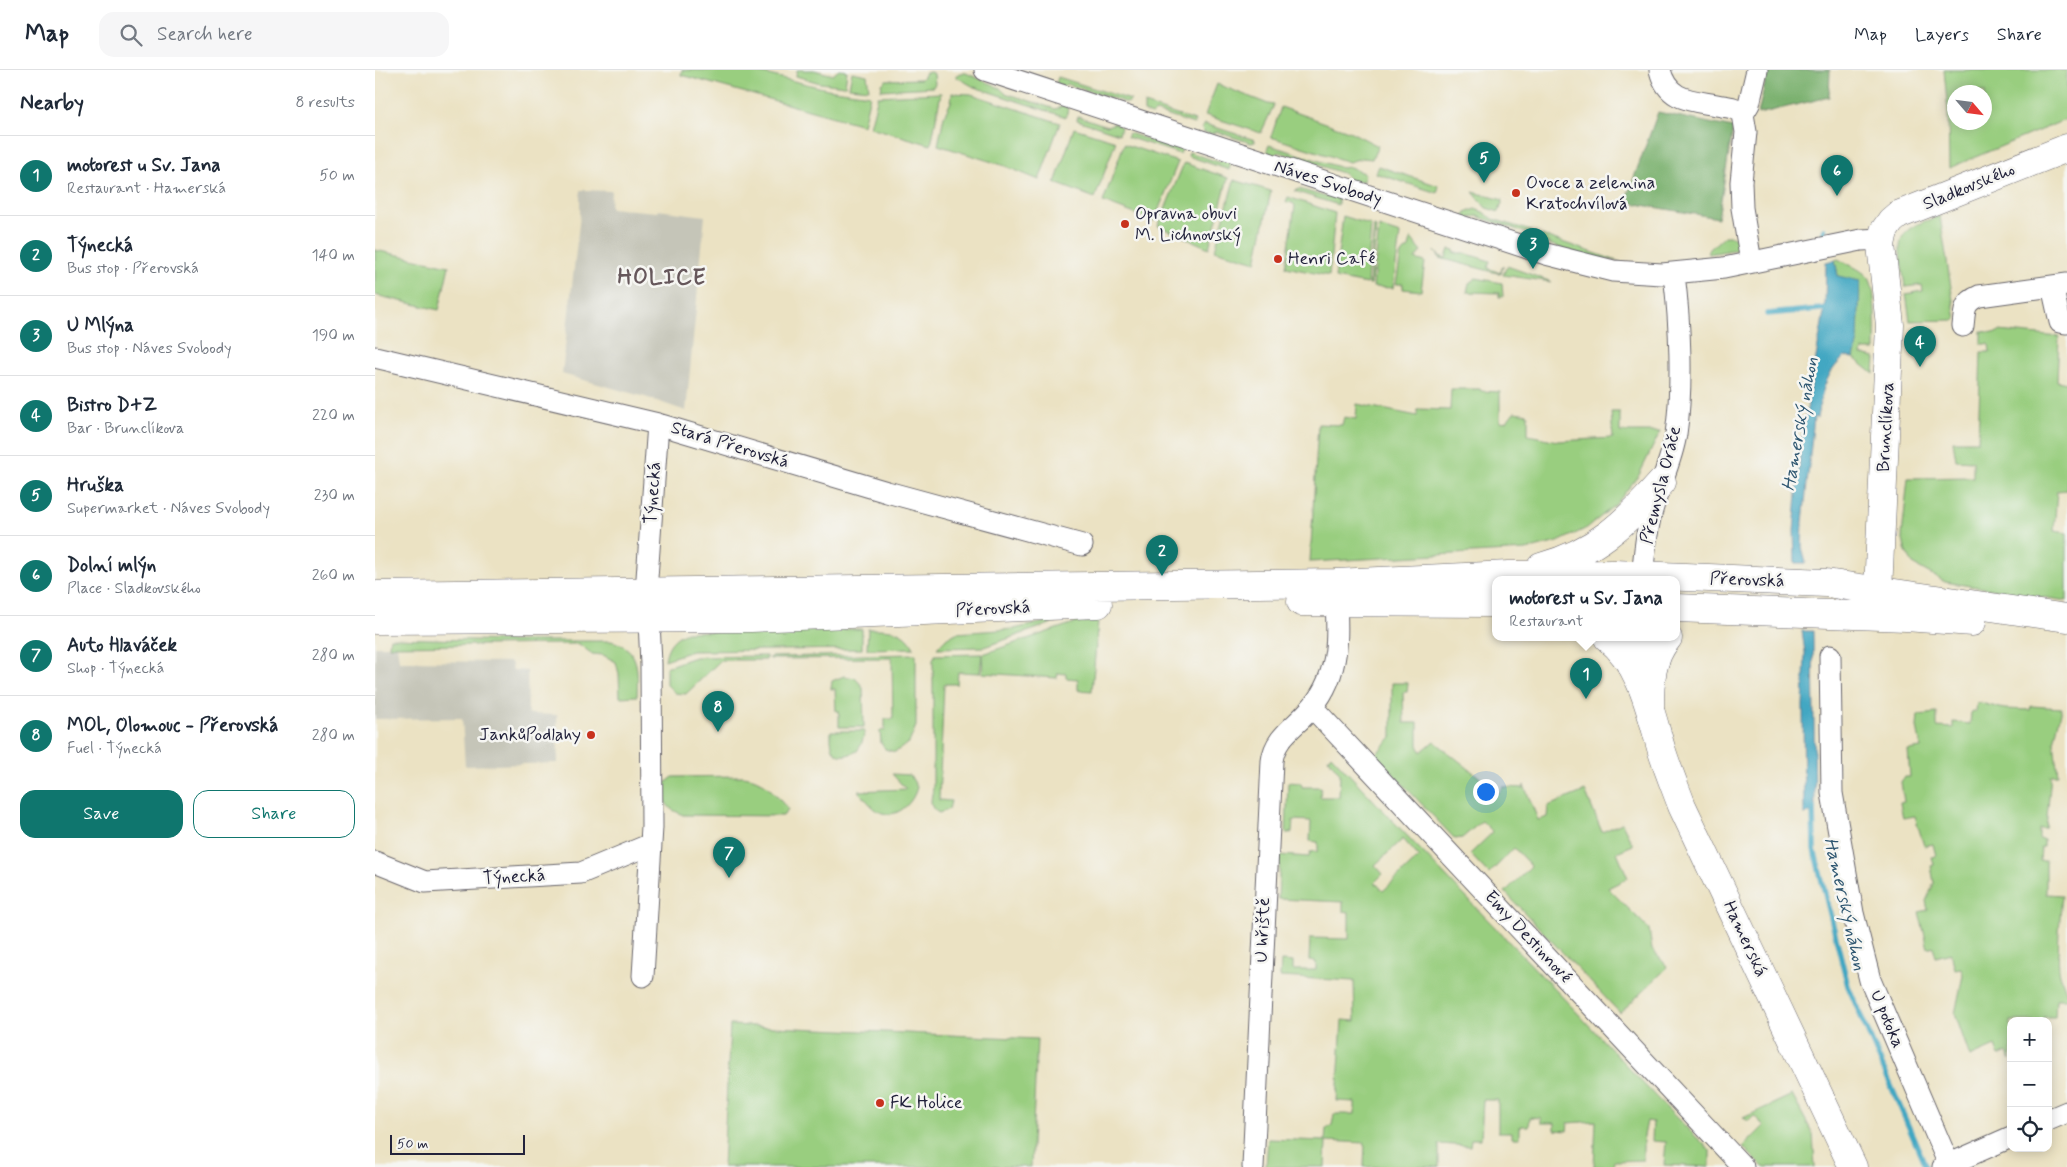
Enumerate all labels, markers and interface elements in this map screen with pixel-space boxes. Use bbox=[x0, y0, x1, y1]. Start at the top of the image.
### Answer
search box bbox=[99, 12, 449, 57]
text: Map bbox=[25, 19, 69, 50]
icon: search bbox=[117, 21, 145, 49]
text: Search here bbox=[157, 22, 253, 47]
text: Map bbox=[1854, 23, 1887, 47]
text: Layers bbox=[1915, 23, 1969, 47]
text: Share bbox=[1997, 23, 2042, 47]
north arrow bbox=[1947, 85, 1992, 130]
text: Nearby bbox=[20, 89, 84, 117]
text: 8 results bbox=[295, 92, 355, 113]
pin: 5 bbox=[1468, 142, 1500, 183]
text: motorest u Sv. Jana bbox=[67, 153, 220, 178]
street label: Náves Svobody bbox=[1271, 154, 1385, 212]
pin: 6 bbox=[1821, 155, 1853, 196]
street label: Sladkovského bbox=[1919, 158, 2019, 216]
text: 1 bbox=[32, 165, 40, 186]
text: 50 m bbox=[319, 165, 355, 186]
place label: Ovoce a zelenina Kratochvílová bbox=[1526, 171, 1655, 216]
text: Restaurant · Hamerská bbox=[67, 178, 226, 199]
marker: Ovoce a zelenina Kratochvílová bbox=[1510, 187, 1522, 199]
place label: Opravna obuvi M. Lichnovský bbox=[1135, 202, 1241, 247]
marker: Opravna obuvi M. Lichnovský bbox=[1119, 218, 1131, 230]
pin: 3 bbox=[1517, 228, 1549, 269]
text: Týnecká bbox=[67, 233, 133, 258]
text: 2 bbox=[32, 245, 40, 266]
text: 140 m bbox=[311, 245, 355, 266]
place label: Henri Café bbox=[1288, 247, 1375, 271]
marker: Henri Café bbox=[1272, 253, 1284, 265]
text: Bus stop · Přerovská bbox=[67, 258, 199, 279]
district label: HOLICE bbox=[618, 264, 706, 292]
text: U Mlýna bbox=[67, 313, 134, 338]
text: 3 bbox=[32, 325, 40, 346]
text: 190 m bbox=[312, 325, 355, 346]
pin: 4 bbox=[1904, 326, 1936, 367]
text: Bus stop · Náves Svobody bbox=[67, 338, 232, 359]
water label: Hamerský náhon bbox=[1776, 355, 1824, 493]
street label: Brunclíkova bbox=[1872, 381, 1900, 473]
text: Bistro D+Z bbox=[67, 393, 157, 418]
text: 4 bbox=[31, 405, 41, 426]
text: 220 m bbox=[312, 405, 355, 426]
street label: Stará Přerovská bbox=[668, 416, 792, 474]
text: Bar · Brunclíkova bbox=[67, 418, 184, 439]
street label: Přemysla Oráče bbox=[1635, 423, 1687, 547]
street label: Týnecká bbox=[639, 461, 667, 525]
text: Hruška bbox=[67, 473, 124, 498]
text: 5 bbox=[31, 485, 41, 506]
text: 230 m bbox=[314, 485, 355, 506]
text: Supermarket · Náves Svobody bbox=[67, 498, 270, 519]
pin: 2 bbox=[1146, 535, 1178, 576]
text: Dolní mlýn bbox=[67, 553, 156, 578]
text: 6 bbox=[32, 565, 40, 586]
text: 260 m bbox=[312, 565, 355, 586]
street label: Přerovská bbox=[1709, 567, 1785, 593]
popup bbox=[1492, 576, 1680, 641]
text: Place · Sladkovského bbox=[67, 578, 201, 599]
text: motorest u Sv. Jana bbox=[1509, 586, 1663, 611]
street label: Přerovská bbox=[955, 595, 1031, 623]
text: Restaurant bbox=[1509, 611, 1584, 632]
text: Auto Hlaváček bbox=[67, 633, 177, 658]
text: 7 bbox=[31, 645, 41, 666]
text: 280 m bbox=[312, 645, 355, 666]
text: Shop · Týnecká bbox=[67, 658, 164, 679]
pin: 1 bbox=[1570, 658, 1602, 699]
pin: 8 bbox=[702, 691, 734, 732]
text: MOL, Olomouc - Přerovská bbox=[67, 713, 278, 738]
place label: JankůPodlahy bbox=[479, 723, 581, 747]
text: 8 bbox=[31, 725, 41, 746]
text: 280 m bbox=[312, 725, 355, 746]
marker: JankůPodlahy bbox=[585, 729, 597, 741]
text: Fuel · Týnecká bbox=[67, 738, 162, 759]
your location bbox=[1473, 779, 1499, 805]
button: Save bbox=[20, 790, 183, 838]
button: Share bbox=[193, 790, 355, 838]
water label: Hamerský náhon bbox=[1818, 835, 1872, 973]
pin: 7 bbox=[713, 837, 745, 878]
street label: Týnecká bbox=[482, 863, 546, 891]
street label: Emy Destinnové bbox=[1479, 885, 1577, 989]
street label: U hřiště bbox=[1250, 897, 1276, 963]
street label: Hamerská bbox=[1717, 897, 1773, 981]
street label: U potoka bbox=[1864, 986, 1910, 1052]
map controls bbox=[2007, 1017, 2052, 1152]
button: + bbox=[2007, 1017, 2052, 1062]
button: − bbox=[2007, 1062, 2052, 1107]
place label: FK Holice bbox=[890, 1091, 963, 1115]
marker: FK Holice bbox=[874, 1097, 886, 1109]
button: locate bbox=[2007, 1107, 2052, 1152]
scale bar bbox=[390, 1132, 525, 1155]
text: 50 m bbox=[397, 1135, 428, 1153]

